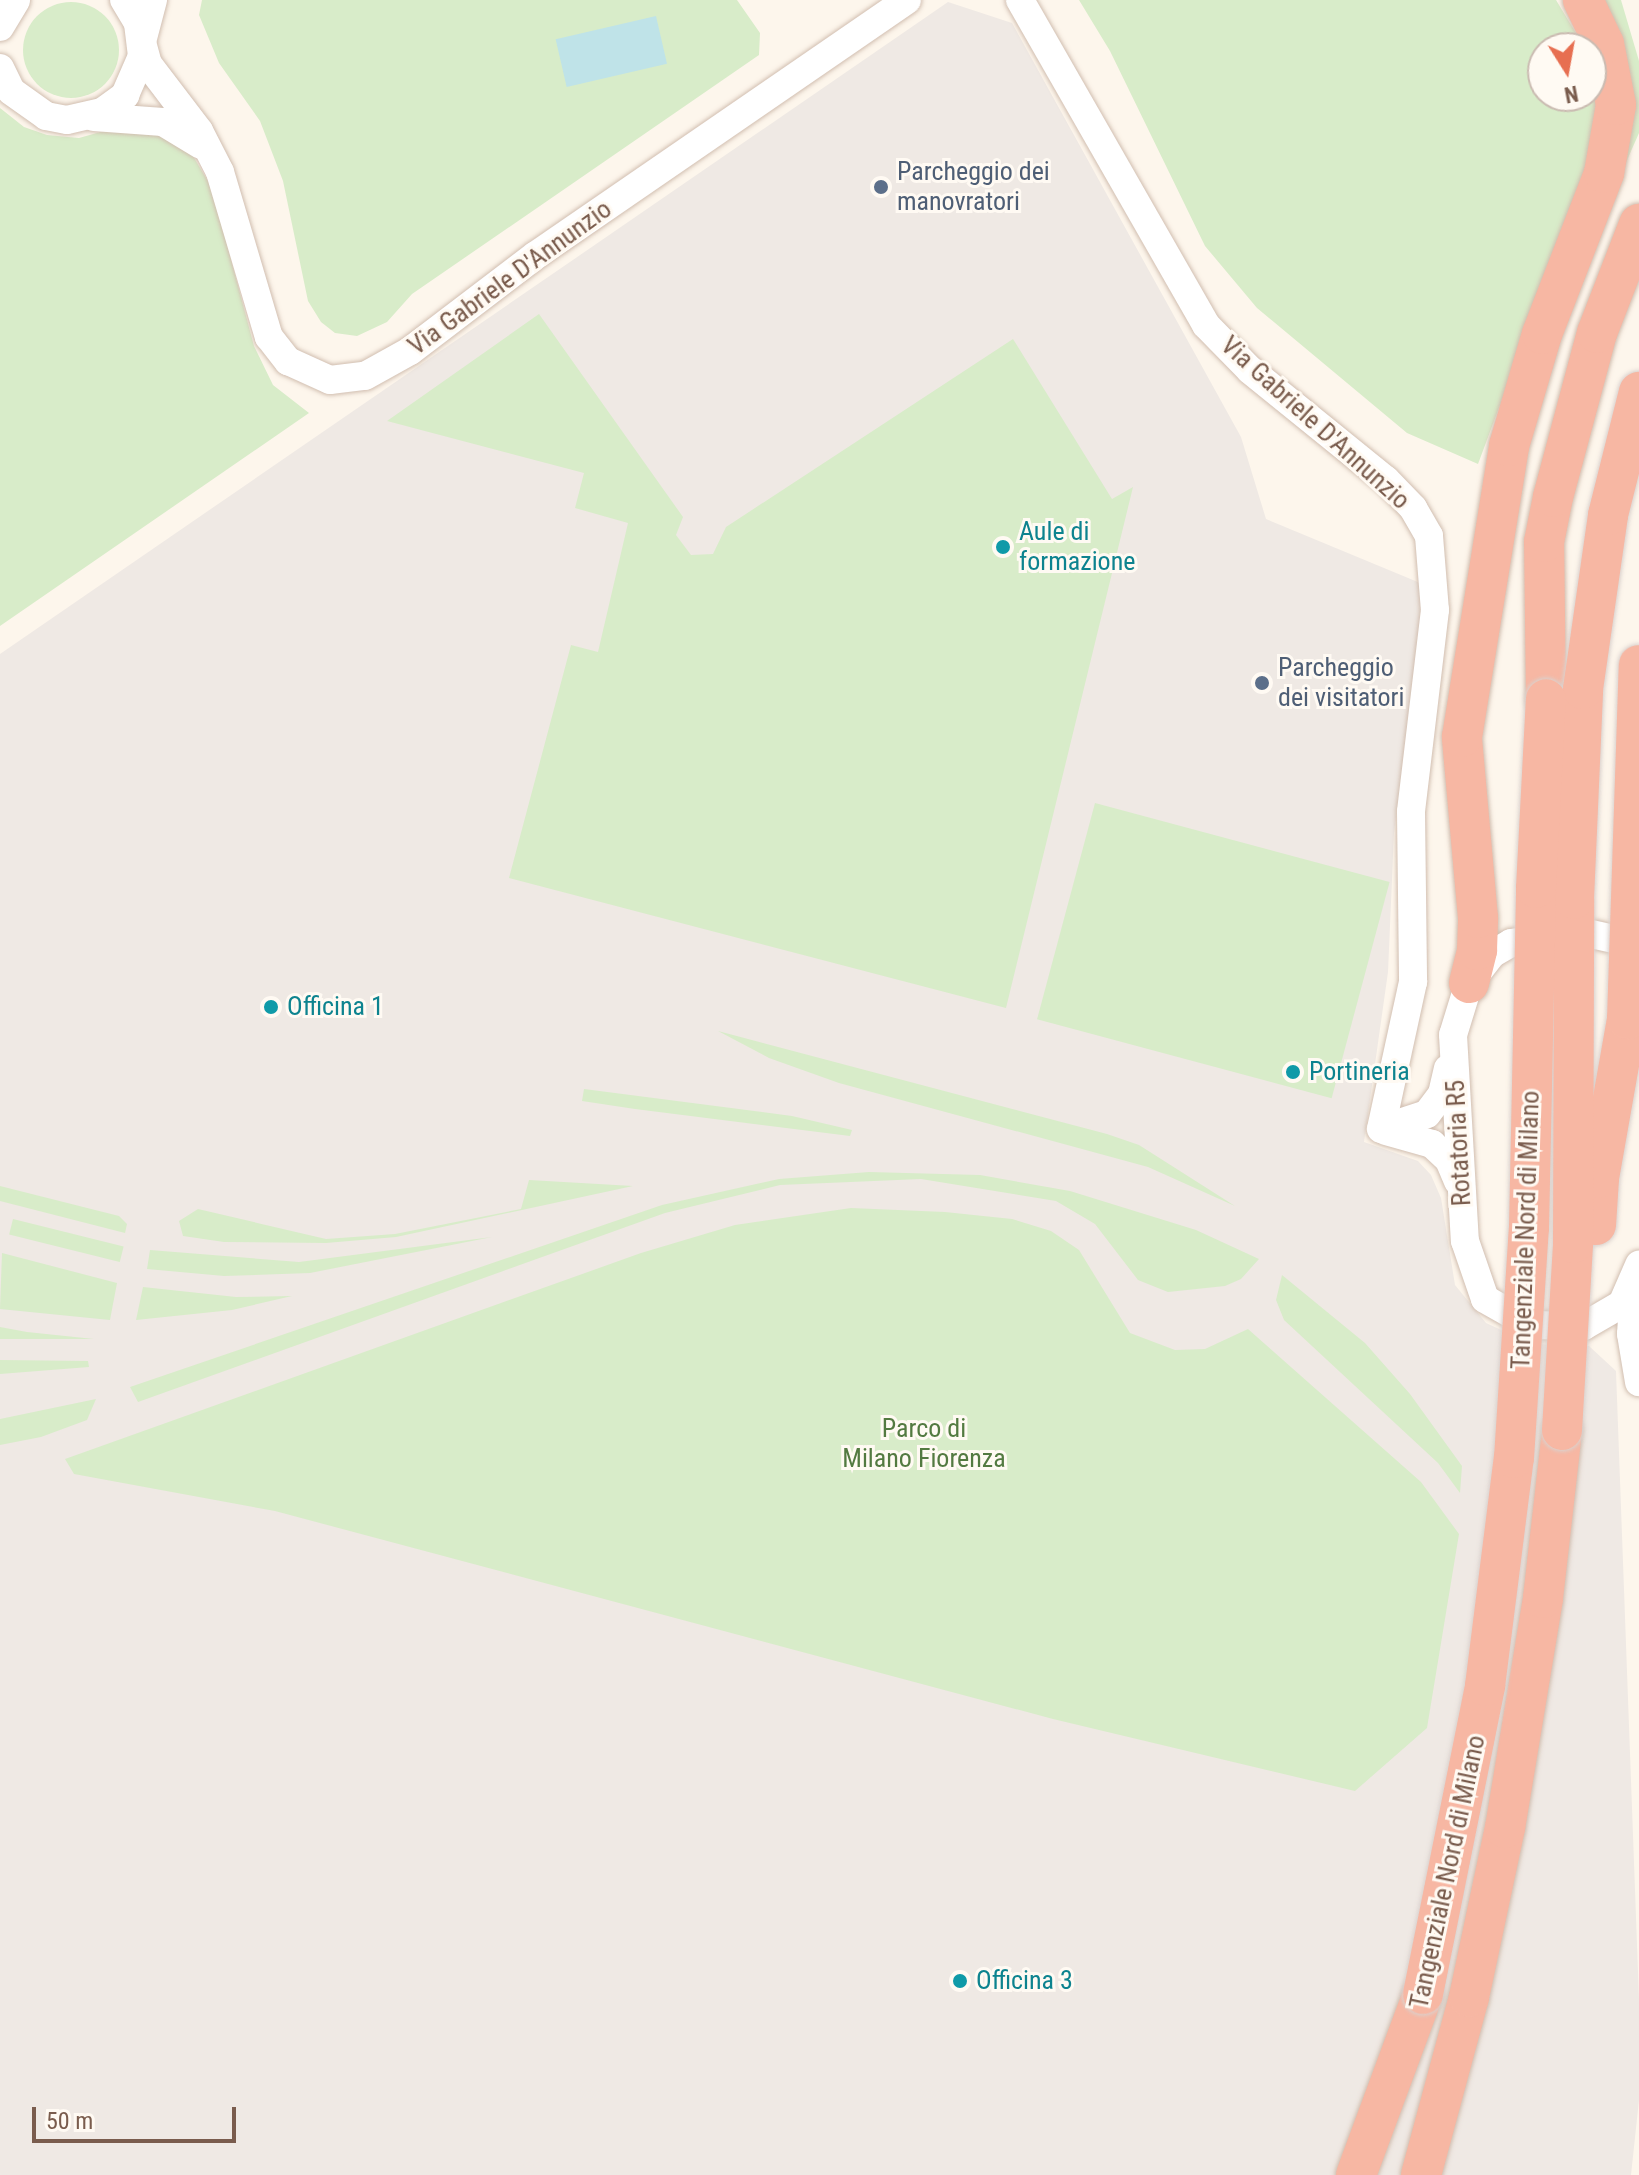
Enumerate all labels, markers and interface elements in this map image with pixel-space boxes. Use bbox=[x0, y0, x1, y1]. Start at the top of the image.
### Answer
north arrow bbox=[1527, 32, 1607, 112]
text: N bbox=[1562, 81, 1580, 108]
place label: Parcheggio dei manovratori bbox=[897, 156, 1050, 218]
marker: Parcheggio dei manovratori bbox=[872, 178, 890, 196]
street label: Via Gabriele D'Annunzio bbox=[402, 194, 618, 362]
street label: Via Gabriele D'Annunzio bbox=[1214, 330, 1416, 516]
place label: Aule di formazione bbox=[1019, 516, 1135, 578]
marker: Aule di formazione bbox=[994, 538, 1012, 556]
place label: Parcheggio dei visitatori bbox=[1278, 652, 1404, 714]
marker: Parcheggio dei visitatori bbox=[1253, 674, 1271, 692]
place label: Officina 1 bbox=[287, 991, 384, 1023]
marker: Officina 1 bbox=[262, 998, 280, 1016]
place label: Portineria bbox=[1309, 1056, 1410, 1088]
marker: Portineria bbox=[1284, 1063, 1302, 1081]
street label: Rotatoria R5 bbox=[1440, 1079, 1478, 1207]
street label: Tangenziale Nord di Milano bbox=[1506, 1090, 1546, 1370]
park label: Parco di Milano Fiorenza bbox=[842, 1413, 1006, 1474]
street label: Tangenziale Nord di Milano bbox=[1404, 1732, 1492, 2012]
place label: Officina 3 bbox=[976, 1965, 1073, 1997]
marker: Officina 3 bbox=[951, 1972, 969, 1990]
scale bar bbox=[36, 2091, 240, 2141]
text: 50 m bbox=[46, 2107, 93, 2135]

